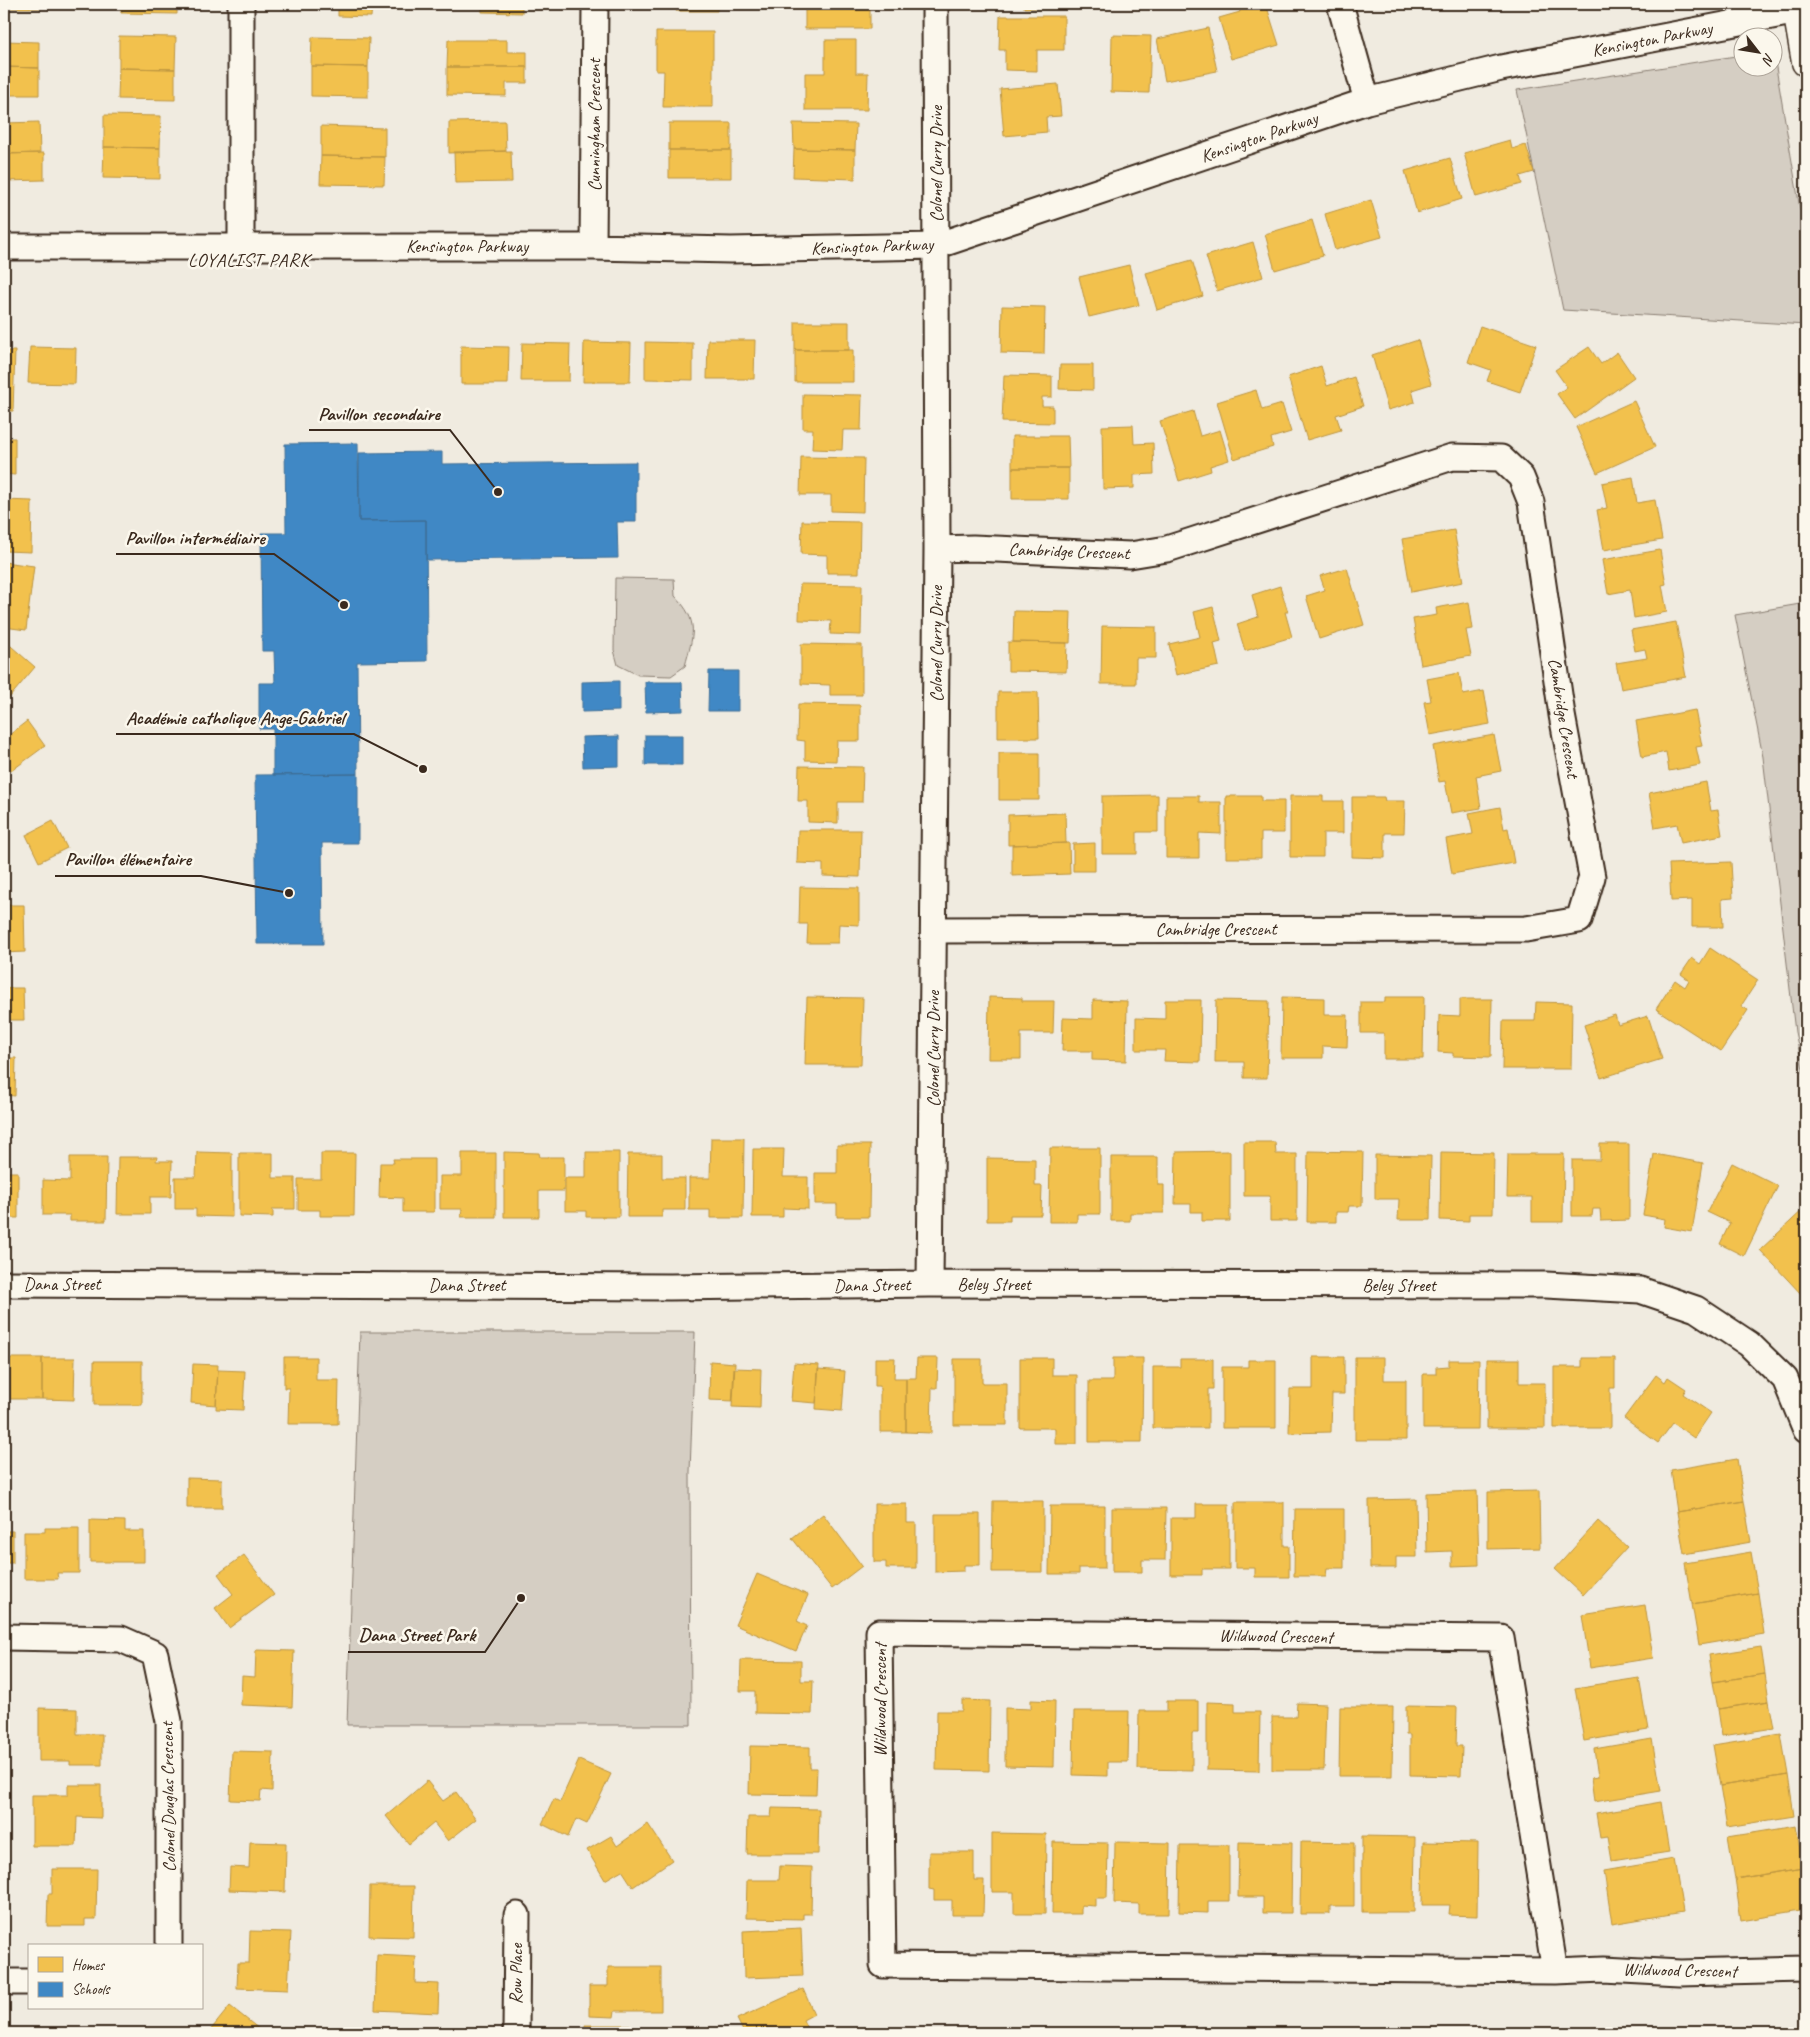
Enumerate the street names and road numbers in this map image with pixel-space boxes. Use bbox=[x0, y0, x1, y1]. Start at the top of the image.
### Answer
street label: Kensington Parkway bbox=[1590, 16, 1716, 61]
street label: Cunningham Crescent bbox=[583, 57, 605, 191]
street label: Colonel Curry Drive bbox=[925, 105, 947, 222]
street label: Kensington Parkway bbox=[1198, 106, 1322, 167]
street label: Kensington Parkway bbox=[811, 233, 935, 259]
street label: Kensington Parkway bbox=[406, 235, 530, 257]
street label: Cambridge Crescent bbox=[1008, 538, 1132, 564]
street label: Colonel Curry Drive bbox=[925, 585, 947, 702]
street label: Cambridge Crescent bbox=[1544, 657, 1585, 781]
street label: Cambridge Crescent bbox=[1156, 918, 1279, 940]
street label: Colonel Curry Drive bbox=[922, 990, 944, 1107]
street label: Dana Street bbox=[24, 1273, 102, 1295]
street label: Dana Street bbox=[833, 1273, 913, 1297]
street label: Beley Street bbox=[957, 1273, 1033, 1295]
street label: Dana Street bbox=[429, 1274, 507, 1296]
street label: Beley Street bbox=[1362, 1274, 1438, 1296]
street label: Wildwood Crescent bbox=[1219, 1624, 1336, 1648]
street label: Wildwood Crescent bbox=[869, 1640, 891, 1757]
street label: Colonel Douglas Crescent bbox=[156, 1720, 180, 1872]
street label: Row Place bbox=[505, 1943, 527, 2004]
street label: Wildwood Crescent bbox=[1623, 1958, 1740, 1982]

